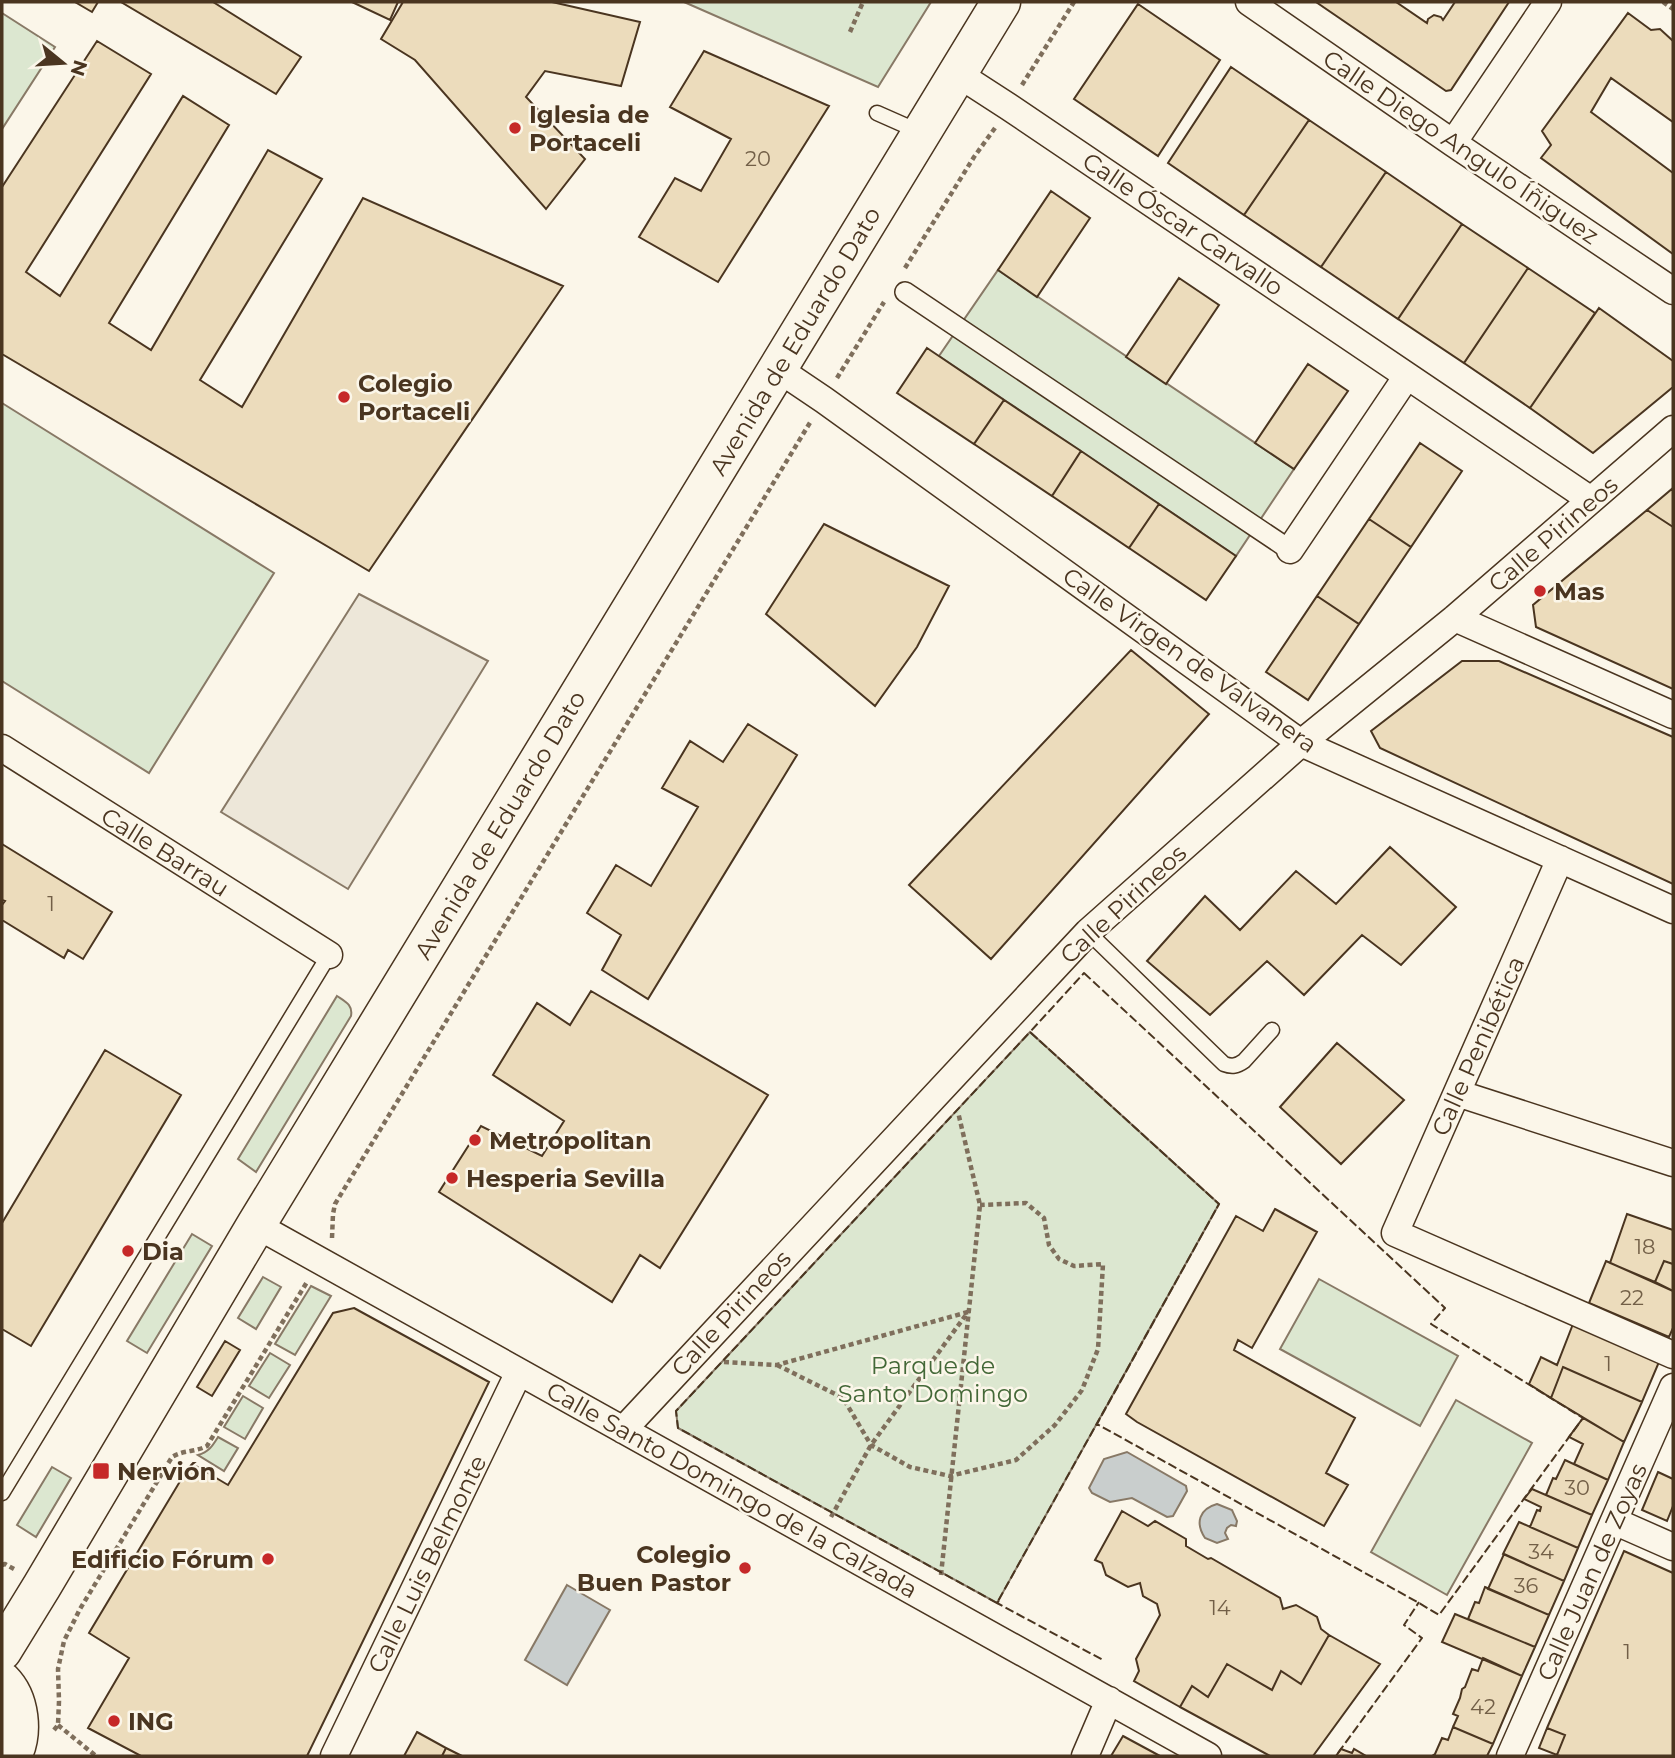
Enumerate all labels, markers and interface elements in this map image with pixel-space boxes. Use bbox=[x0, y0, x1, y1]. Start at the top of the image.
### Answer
north arrow bbox=[28, 28, 98, 98]
street label: Calle Diego Angulo Íñiguez bbox=[1318, 44, 1604, 250]
text: N bbox=[65, 57, 92, 79]
place label: Iglesia de Portaceli bbox=[529, 100, 649, 157]
marker: Iglesia de Portaceli bbox=[507, 120, 523, 136]
house number: 20 bbox=[745, 146, 771, 171]
street label: Calle Óscar Carvallo bbox=[1077, 146, 1289, 302]
street label: Avenida de Eduardo Dato bbox=[703, 202, 887, 480]
place label: Colegio Portaceli bbox=[358, 369, 470, 426]
marker: Colegio Portaceli bbox=[336, 389, 352, 405]
street label: Calle Pirineos bbox=[1482, 470, 1624, 598]
street label: Calle Virgen de Valvanera bbox=[1057, 561, 1323, 759]
place label: Mas bbox=[1554, 577, 1605, 606]
marker: Mas bbox=[1532, 583, 1548, 599]
street label: Avenida de Eduardo Dato bbox=[408, 686, 592, 964]
street label: Calle Barrau bbox=[96, 801, 234, 903]
street label: Calle Pirineos bbox=[1054, 838, 1192, 970]
house number: 1 bbox=[47, 891, 55, 916]
street label: Calle Penibética bbox=[1425, 952, 1531, 1140]
place label: Metropolitan bbox=[489, 1126, 652, 1155]
marker: Metropolitan bbox=[467, 1132, 483, 1148]
place label: Hesperia Sevilla bbox=[466, 1164, 665, 1193]
marker: Hesperia Sevilla bbox=[444, 1170, 460, 1186]
house number: 18 bbox=[1635, 1234, 1655, 1259]
place label: Dia bbox=[142, 1237, 184, 1266]
marker: Dia bbox=[120, 1243, 136, 1259]
street label: Calle Pirineos bbox=[665, 1244, 797, 1382]
house number: 22 bbox=[1620, 1285, 1644, 1310]
park label: Parque de Santo Domingo bbox=[838, 1351, 1028, 1408]
house number: 1 bbox=[1604, 1351, 1612, 1376]
street label: Calle Santo Domingo de la Calzada bbox=[542, 1376, 922, 1604]
street label: Calle Luis Belmonte bbox=[362, 1450, 492, 1678]
place label: Nervión bbox=[117, 1457, 216, 1486]
street label: Calle Juan de Zoyas bbox=[1531, 1459, 1653, 1685]
marker: Nervión bbox=[91, 1461, 111, 1481]
house number: 30 bbox=[1564, 1475, 1590, 1500]
house number: 34 bbox=[1528, 1539, 1554, 1564]
place label: Colegio Buen Pastor bbox=[577, 1540, 731, 1597]
place label: Edificio Fórum bbox=[71, 1545, 254, 1574]
marker: Edificio Fórum bbox=[260, 1551, 276, 1567]
marker: Colegio Buen Pastor bbox=[737, 1560, 753, 1576]
house number: 36 bbox=[1514, 1573, 1539, 1598]
house number: 14 bbox=[1209, 1595, 1231, 1620]
house number: 1 bbox=[1623, 1639, 1631, 1664]
house number: 42 bbox=[1470, 1694, 1496, 1719]
place label: ING bbox=[128, 1707, 174, 1736]
marker: ING bbox=[106, 1713, 122, 1729]

